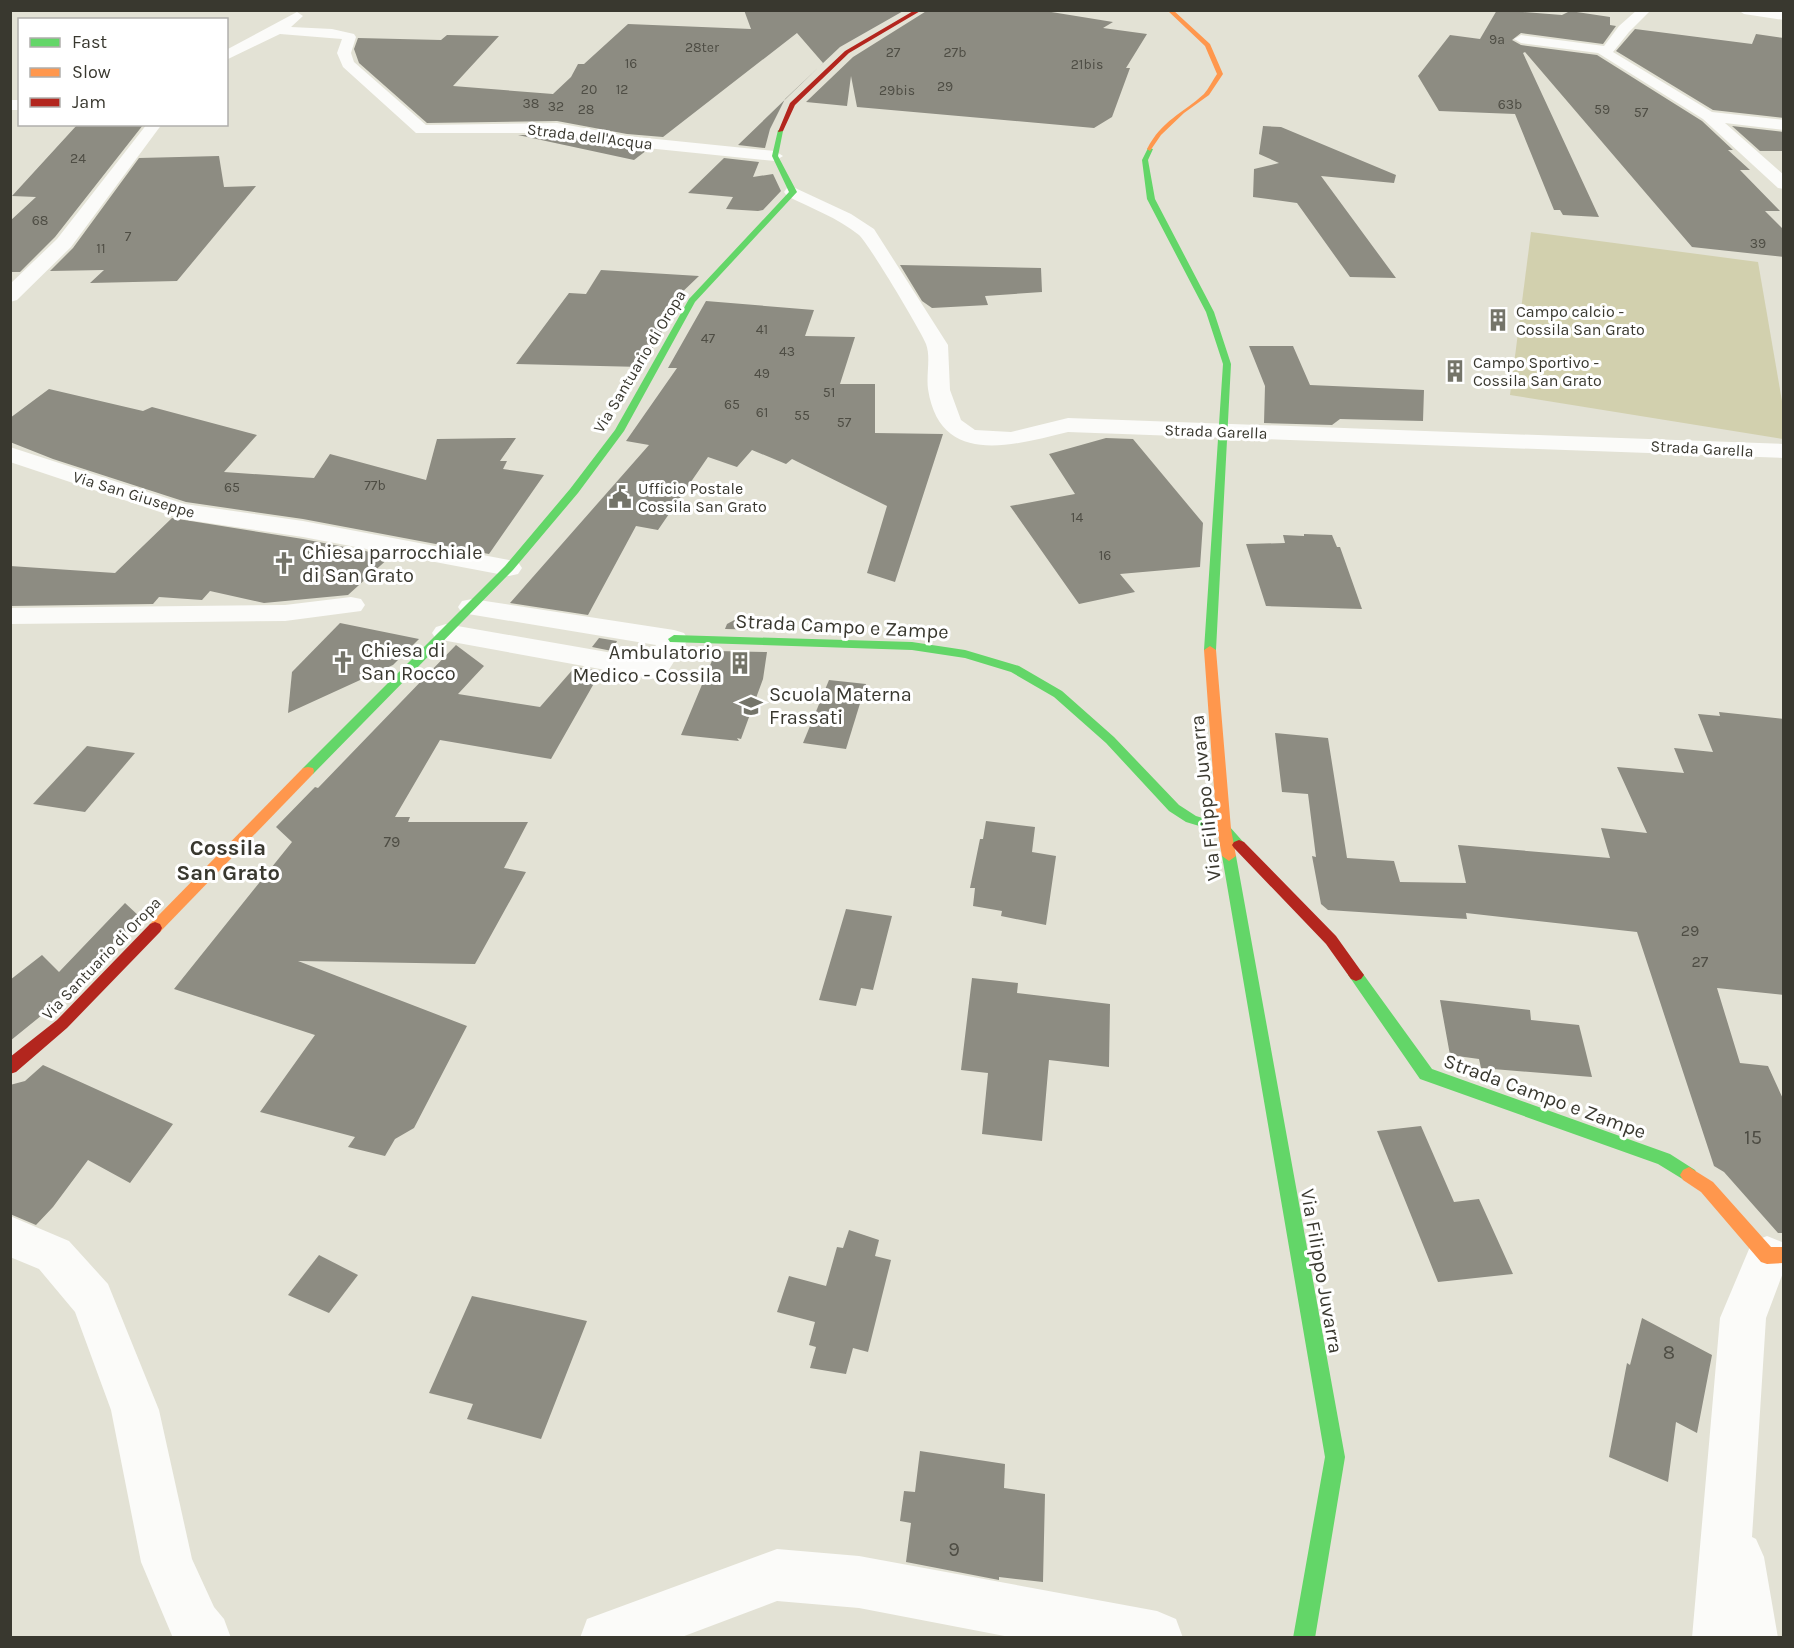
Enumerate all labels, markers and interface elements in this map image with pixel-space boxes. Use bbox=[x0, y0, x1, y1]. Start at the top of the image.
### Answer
legend bbox=[18, 18, 228, 126]
text: Fast bbox=[72, 31, 107, 53]
house number: 9a bbox=[1489, 31, 1505, 48]
house number: 28ter bbox=[685, 39, 720, 56]
house number: 27 bbox=[886, 44, 901, 61]
house number: 27b bbox=[944, 44, 966, 61]
house number: 16 bbox=[625, 55, 637, 72]
house number: 21bis bbox=[1071, 56, 1103, 73]
text: Slow bbox=[72, 61, 111, 83]
house number: 29 bbox=[937, 78, 953, 95]
house number: 20 bbox=[581, 81, 597, 98]
house number: 12 bbox=[616, 81, 628, 98]
house number: 29bis bbox=[879, 82, 915, 99]
text: Jam bbox=[72, 91, 106, 113]
house number: 38 bbox=[523, 95, 539, 112]
house number: 63b bbox=[1498, 96, 1522, 113]
house number: 32 bbox=[548, 98, 564, 115]
house number: 28 bbox=[578, 101, 594, 118]
house number: 59 bbox=[1594, 101, 1610, 118]
house number: 57 bbox=[1634, 104, 1649, 121]
street label: Strada dell'Acqua bbox=[526, 119, 654, 154]
house number: 24 bbox=[70, 150, 86, 167]
house number: 68 bbox=[32, 212, 48, 229]
house number: 7 bbox=[125, 228, 132, 245]
house number: 39 bbox=[1750, 235, 1766, 252]
house number: 11 bbox=[96, 240, 106, 257]
street label: Via Santuario di Oropa bbox=[589, 286, 690, 436]
place label: Campo calcio - Cossila San Grato bbox=[1516, 302, 1645, 339]
building icon: Campo calcio - Cossila San Grato bbox=[1485, 307, 1511, 333]
house number: 41 bbox=[756, 321, 768, 338]
house number: 47 bbox=[701, 330, 716, 347]
house number: 43 bbox=[779, 343, 795, 360]
place label: Campo Sportivo - Cossila San Grato bbox=[1473, 353, 1602, 390]
building icon: Campo Sportivo - Cossila San Grato bbox=[1442, 358, 1468, 384]
house number: 49 bbox=[754, 365, 770, 382]
house number: 51 bbox=[823, 384, 835, 401]
house number: 65 bbox=[724, 396, 740, 413]
house number: 61 bbox=[756, 404, 768, 421]
house number: 55 bbox=[794, 407, 810, 424]
house number: 57 bbox=[837, 414, 852, 431]
street label: Strada Garella bbox=[1164, 420, 1268, 443]
street label: Strada Garella bbox=[1650, 436, 1754, 461]
street label: Via San Giuseppe bbox=[71, 467, 197, 522]
house number: 77b bbox=[364, 477, 386, 494]
house number: 65 bbox=[224, 479, 240, 496]
place label: Ufficio Postale Cossila San Grato bbox=[638, 479, 767, 516]
public building icon: Ufficio Postale Cossila San Grato bbox=[607, 484, 633, 510]
house number: 14 bbox=[1071, 509, 1083, 526]
place label: Chiesa parrocchiale di San Grato bbox=[302, 541, 482, 587]
house number: 16 bbox=[1099, 547, 1111, 564]
church icon: Chiesa parrocchiale di San Grato bbox=[271, 550, 297, 576]
street label: Strada Campo e Zampe bbox=[735, 609, 949, 644]
place label: Chiesa di San Rocco bbox=[361, 639, 456, 685]
place label: Ambulatorio Medico - Cossila bbox=[572, 641, 722, 687]
church icon: Chiesa di San Rocco bbox=[330, 649, 356, 675]
building icon: Ambulatorio Medico - Cossila bbox=[727, 650, 753, 676]
place label: Scuola Materna Frassati bbox=[769, 683, 912, 729]
school or university icon: Scuola Materna Frassati bbox=[738, 693, 764, 719]
street label: Via Filippo Juvarra bbox=[1185, 714, 1226, 882]
house number: 79 bbox=[384, 832, 400, 851]
district label: Cossila San Grato bbox=[176, 835, 280, 886]
street label: Via Santuario di Oropa bbox=[38, 893, 165, 1024]
house number: 29 bbox=[1681, 921, 1699, 940]
house number: 27 bbox=[1692, 952, 1709, 971]
street label: Strada Campo e Zampe bbox=[1441, 1049, 1649, 1144]
house number: 15 bbox=[1744, 1126, 1762, 1149]
street label: Via Filippo Juvarra bbox=[1296, 1187, 1347, 1355]
house number: 8 bbox=[1663, 1341, 1675, 1364]
house number: 9 bbox=[948, 1538, 960, 1561]

